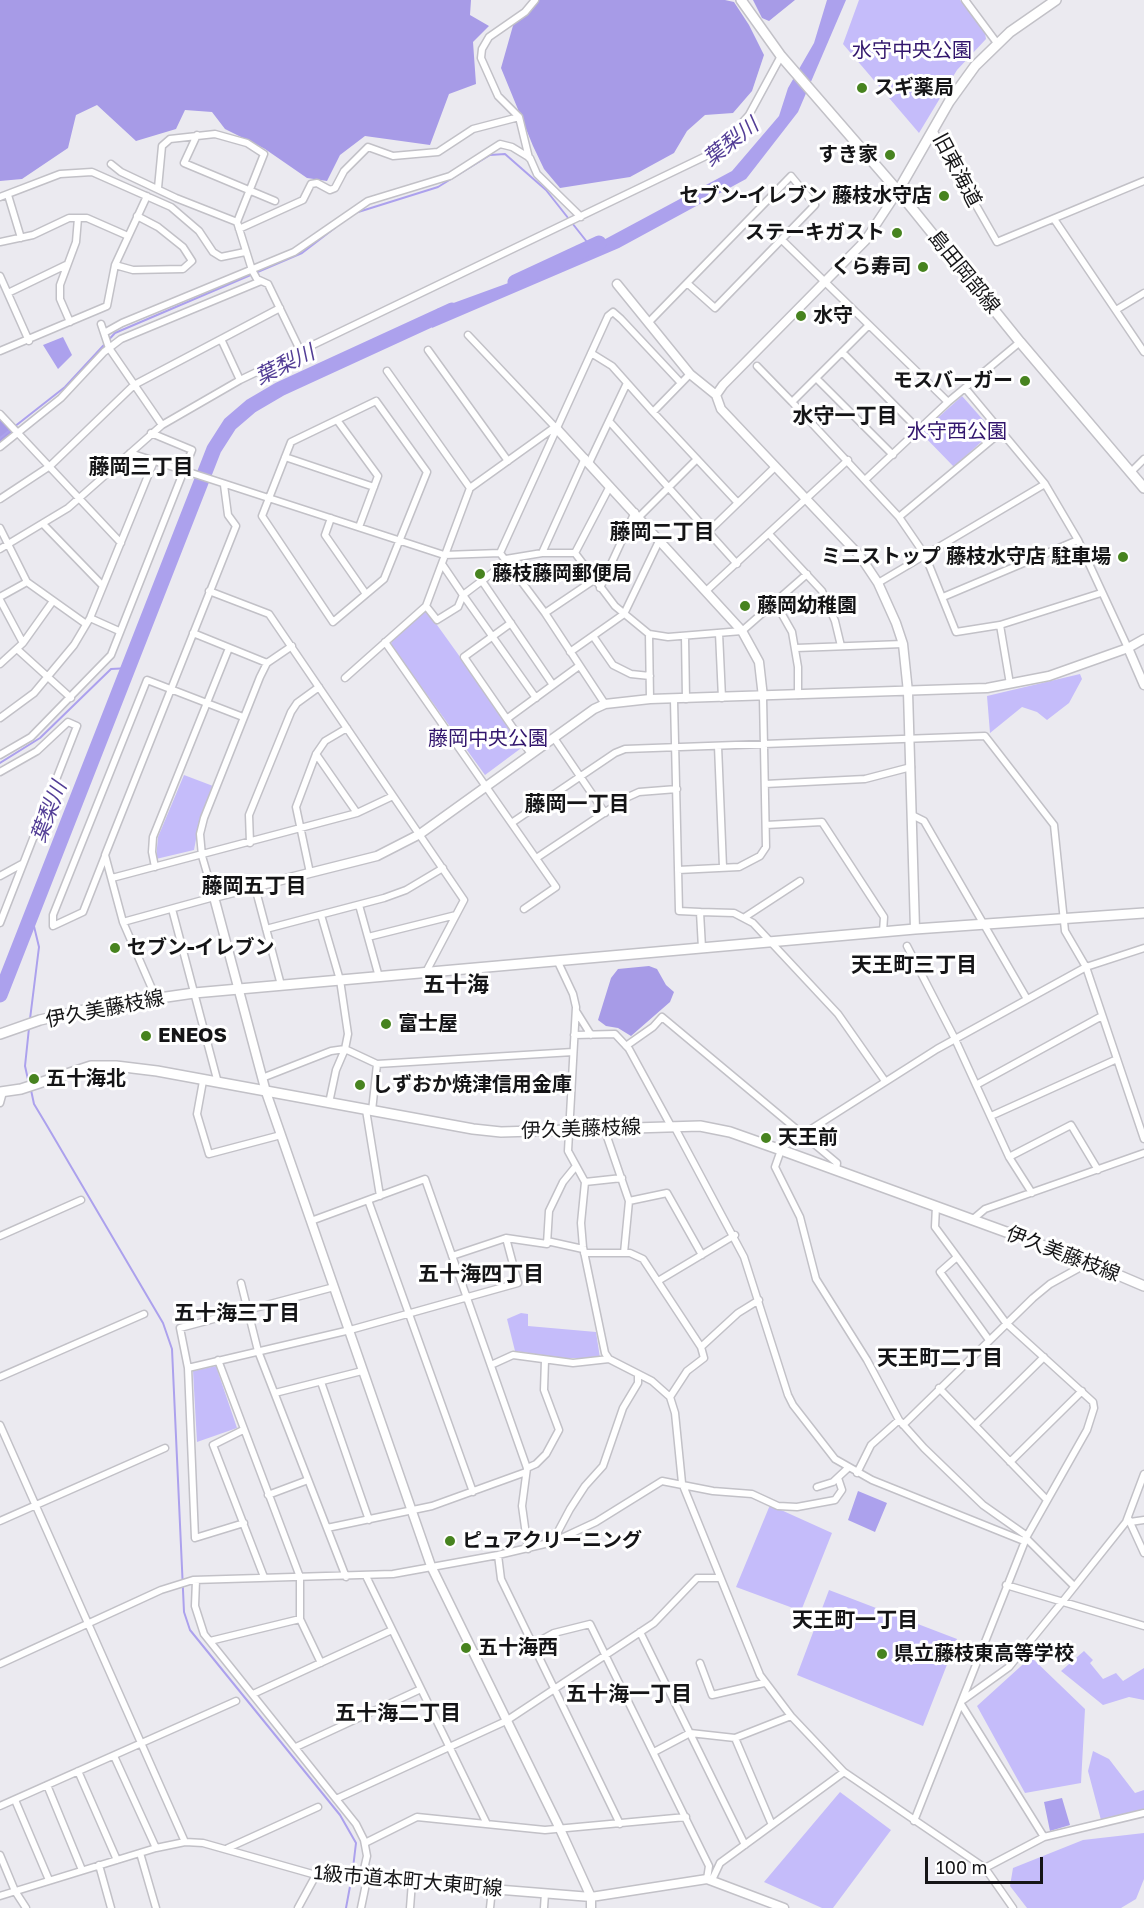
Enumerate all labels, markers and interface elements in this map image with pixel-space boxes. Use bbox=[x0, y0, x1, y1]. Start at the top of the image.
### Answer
park label: 水守中央公園 bbox=[852, 39, 972, 63]
place label: スギ薬局 bbox=[874, 76, 954, 100]
marker: スギ薬局 bbox=[855, 81, 869, 95]
water label: 葉梨川 bbox=[698, 113, 764, 171]
street label: 旧東海道 bbox=[928, 129, 986, 211]
place label: すき家 bbox=[818, 143, 878, 167]
marker: すき家 bbox=[883, 148, 897, 162]
place label: セブン-イレブン 藤枝水守店 bbox=[679, 184, 932, 208]
marker: セブン-イレブン 藤枝水守店 bbox=[937, 189, 951, 203]
place label: ステーキガスト bbox=[745, 221, 885, 245]
marker: ステーキガスト bbox=[890, 226, 904, 240]
street label: 島田岡部線 bbox=[923, 226, 1005, 318]
place label: くら寿司 bbox=[831, 255, 911, 279]
marker: くら寿司 bbox=[916, 260, 930, 274]
place label: 水守 bbox=[813, 304, 853, 328]
marker: 水守 bbox=[794, 309, 808, 323]
water label: 葉梨川 bbox=[251, 340, 319, 390]
place label: モスバーガー bbox=[893, 369, 1013, 393]
marker: モスバーガー bbox=[1018, 374, 1032, 388]
district label: 水守一丁目 bbox=[793, 403, 897, 429]
park label: 水守西公園 bbox=[907, 420, 1007, 444]
district label: 藤岡三丁目 bbox=[89, 454, 193, 480]
district label: 藤岡二丁目 bbox=[610, 519, 714, 545]
place label: ミニストップ 藤枝水守店 駐車場 bbox=[821, 545, 1111, 569]
marker: ミニストップ 藤枝水守店 駐車場 bbox=[1116, 550, 1130, 564]
place label: 藤枝藤岡郵便局 bbox=[492, 562, 632, 586]
marker: 藤枝藤岡郵便局 bbox=[473, 567, 487, 581]
place label: 藤岡幼稚園 bbox=[757, 594, 857, 618]
marker: 藤岡幼稚園 bbox=[738, 599, 752, 613]
park label: 藤岡中央公園 bbox=[428, 727, 548, 751]
water label: 葉梨川 bbox=[26, 778, 72, 846]
district label: 藤岡一丁目 bbox=[525, 791, 629, 817]
district label: 藤岡五丁目 bbox=[202, 873, 306, 899]
place label: セブン-イレブン bbox=[127, 936, 275, 960]
marker: セブン-イレブン bbox=[108, 941, 122, 955]
district label: 天王町三丁目 bbox=[851, 952, 977, 978]
district label: 五十海 bbox=[423, 972, 489, 998]
street label: 伊久美藤枝線 bbox=[44, 986, 166, 1032]
place label: 富士屋 bbox=[398, 1012, 458, 1036]
marker: 富士屋 bbox=[379, 1017, 393, 1031]
place label: ENEOS bbox=[158, 1024, 227, 1048]
marker: ENEOS bbox=[139, 1029, 153, 1043]
place label: 五十海北 bbox=[46, 1067, 126, 1091]
marker: 五十海北 bbox=[27, 1072, 41, 1086]
place label: しずおか焼津信用金庫 bbox=[372, 1073, 572, 1097]
marker: しずおか焼津信用金庫 bbox=[353, 1078, 367, 1092]
street label: 伊久美藤枝線 bbox=[521, 1115, 641, 1143]
place label: 天王前 bbox=[778, 1126, 838, 1150]
marker: 天王前 bbox=[759, 1131, 773, 1145]
street label: 伊久美藤枝線 bbox=[1003, 1221, 1123, 1287]
district label: 五十海四丁目 bbox=[418, 1261, 544, 1287]
district label: 五十海三丁目 bbox=[174, 1300, 300, 1326]
district label: 天王町二丁目 bbox=[877, 1345, 1003, 1371]
place label: ピュアクリーニング bbox=[462, 1529, 642, 1553]
marker: ピュアクリーニング bbox=[443, 1534, 457, 1548]
district label: 天王町一丁目 bbox=[792, 1607, 918, 1633]
place label: 五十海西 bbox=[478, 1636, 558, 1660]
marker: 五十海西 bbox=[459, 1641, 473, 1655]
place label: 県立藤枝東高等学校 bbox=[894, 1642, 1074, 1666]
marker: 県立藤枝東高等学校 bbox=[875, 1647, 889, 1661]
district label: 五十海一丁目 bbox=[566, 1681, 692, 1707]
district label: 五十海二丁目 bbox=[335, 1700, 461, 1726]
scale bar bbox=[928, 1845, 1046, 1883]
text: 100 m bbox=[936, 1856, 987, 1878]
street label: 1級市道本町大東町線 bbox=[312, 1861, 504, 1901]

